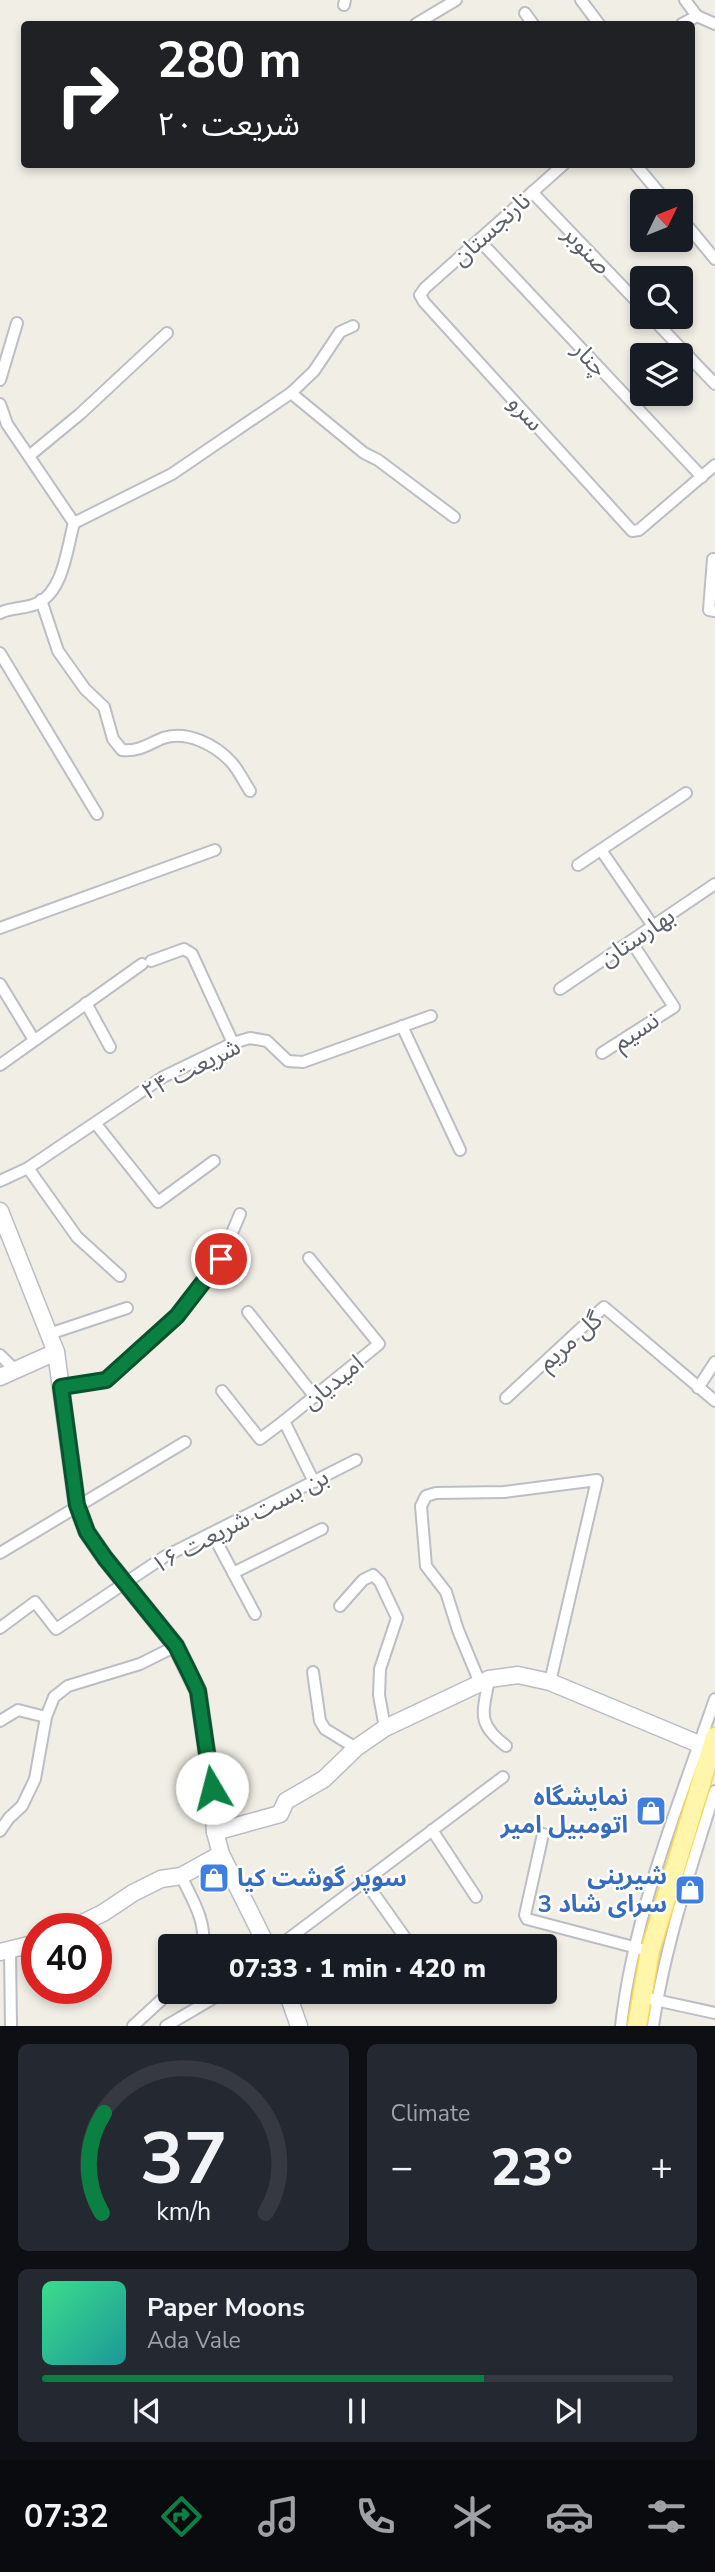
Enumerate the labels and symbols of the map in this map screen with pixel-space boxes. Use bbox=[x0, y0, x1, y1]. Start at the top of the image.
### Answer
street label: نارنجستان bbox=[445, 185, 537, 273]
north arrow bbox=[630, 189, 693, 252]
street label: صنوبر bbox=[555, 218, 618, 282]
street label: چنار bbox=[565, 333, 615, 384]
street label: سرو bbox=[501, 388, 551, 438]
street label: بهارستان bbox=[593, 900, 681, 974]
street label: نسیم bbox=[607, 1004, 666, 1059]
street label: شریعت ۲۴ bbox=[136, 1030, 246, 1108]
pin bbox=[191, 1229, 251, 1289]
street label: گل مریم bbox=[531, 1303, 611, 1379]
street label: امیدیان bbox=[295, 1347, 371, 1417]
street label: بن بست شریعت ۱۶ bbox=[146, 1461, 334, 1581]
position arrow bbox=[175, 1751, 249, 1825]
place label: نمایشگاه اتومبیل امیر bbox=[500, 1781, 628, 1841]
shop icon: نمایشگاه اتومبیل امیر bbox=[634, 1794, 668, 1828]
place label: شیرینی سرای شاد 3 bbox=[538, 1860, 667, 1920]
shop icon: سوپر گوشت کیا bbox=[197, 1861, 231, 1895]
place label: سوپر گوشت کیا bbox=[237, 1862, 407, 1894]
shop icon: شیرینی سرای شاد 3 bbox=[673, 1873, 707, 1907]
speed limit sign: 40 bbox=[21, 1913, 112, 2004]

